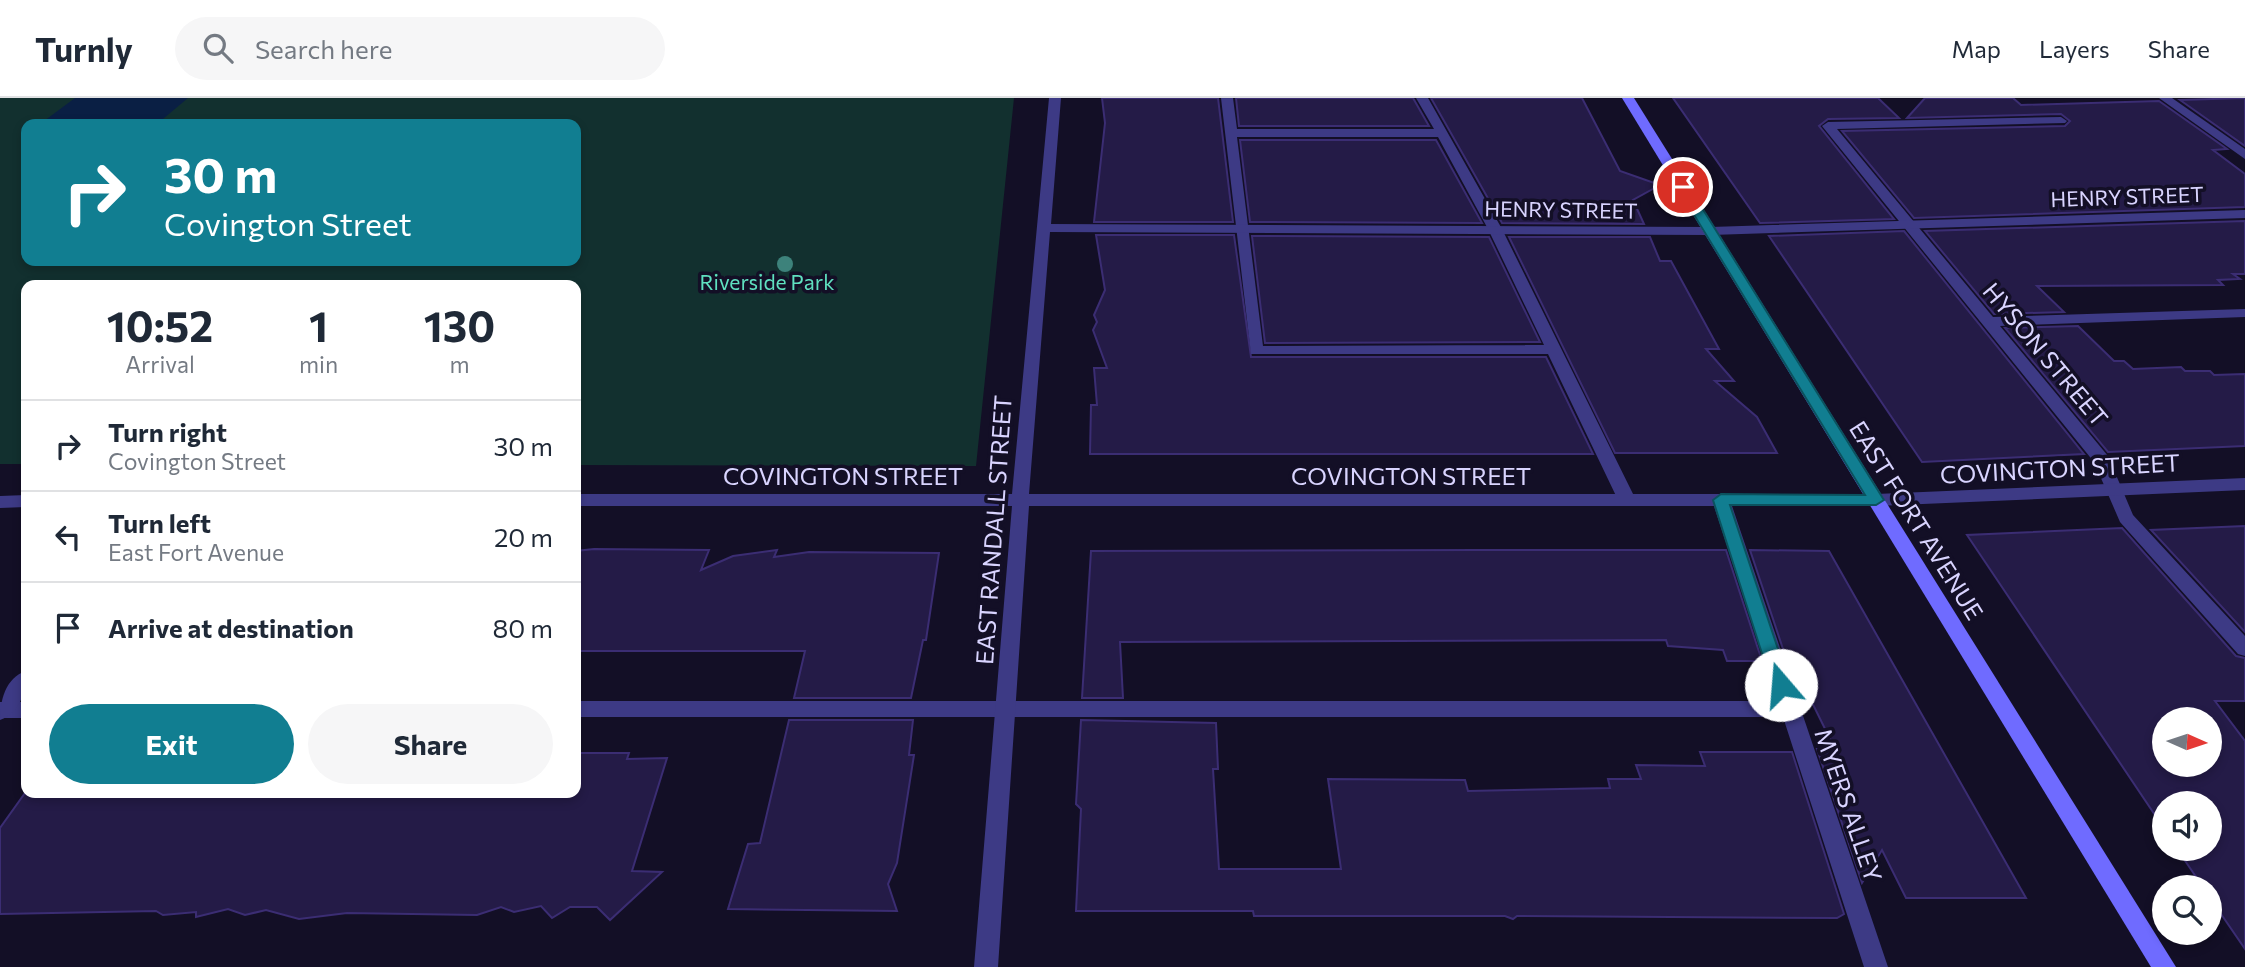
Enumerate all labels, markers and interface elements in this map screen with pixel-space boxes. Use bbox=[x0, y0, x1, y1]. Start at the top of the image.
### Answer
search box bbox=[175, 17, 665, 80]
text: Turnly bbox=[35, 28, 133, 69]
icon: search bbox=[199, 29, 237, 67]
text: Search here bbox=[255, 33, 392, 64]
text: Map bbox=[1952, 34, 2001, 63]
text: Layers bbox=[2039, 34, 2110, 63]
text: Share bbox=[2148, 34, 2210, 63]
text: 30 m bbox=[164, 143, 277, 203]
icon: right bbox=[49, 147, 140, 238]
pin bbox=[1653, 157, 1713, 217]
icon: arrive bbox=[1664, 168, 1702, 206]
street label: HENRY STREET bbox=[2050, 181, 2204, 211]
street label: HENRY STREET bbox=[1484, 195, 1638, 223]
text: Covington Street bbox=[164, 203, 412, 243]
park label: Riverside Park bbox=[699, 269, 835, 294]
street label: HYSON STREET bbox=[1977, 276, 2115, 432]
text: 10:52 bbox=[107, 299, 213, 351]
text: 1 bbox=[309, 299, 328, 351]
text: 130 bbox=[424, 299, 495, 351]
text: Arrival bbox=[125, 350, 195, 378]
text: min bbox=[299, 350, 338, 378]
text: m bbox=[450, 350, 470, 378]
street label: EAST RANDALL STREET bbox=[969, 394, 1017, 666]
street label: EAST FORT AVENUE bbox=[1844, 415, 1990, 625]
text: Turn right bbox=[108, 416, 227, 447]
icon: right bbox=[49, 427, 87, 465]
text: 30 m bbox=[494, 430, 553, 461]
text: Covington Street bbox=[108, 447, 286, 475]
street label: COVINGTON STREET bbox=[1939, 447, 2181, 489]
street label: COVINGTON STREET bbox=[723, 461, 963, 490]
street label: COVINGTON STREET bbox=[1291, 461, 1531, 490]
text: Turn left bbox=[108, 507, 211, 538]
icon: left bbox=[49, 518, 87, 556]
text: 20 m bbox=[494, 521, 553, 552]
text: East Fort Avenue bbox=[108, 538, 284, 566]
icon: arrive bbox=[49, 609, 87, 647]
text: Arrive at destination bbox=[108, 612, 354, 643]
text: 80 m bbox=[493, 612, 553, 643]
position arrow bbox=[1744, 648, 1818, 722]
button: Exit bbox=[49, 704, 294, 784]
button: Share bbox=[308, 704, 553, 784]
north arrow bbox=[2152, 707, 2222, 777]
map controls bbox=[2152, 707, 2222, 945]
street label: MYERS ALLEY bbox=[1809, 725, 1889, 886]
button: sound bbox=[2152, 791, 2222, 861]
button: search bbox=[2152, 875, 2222, 945]

